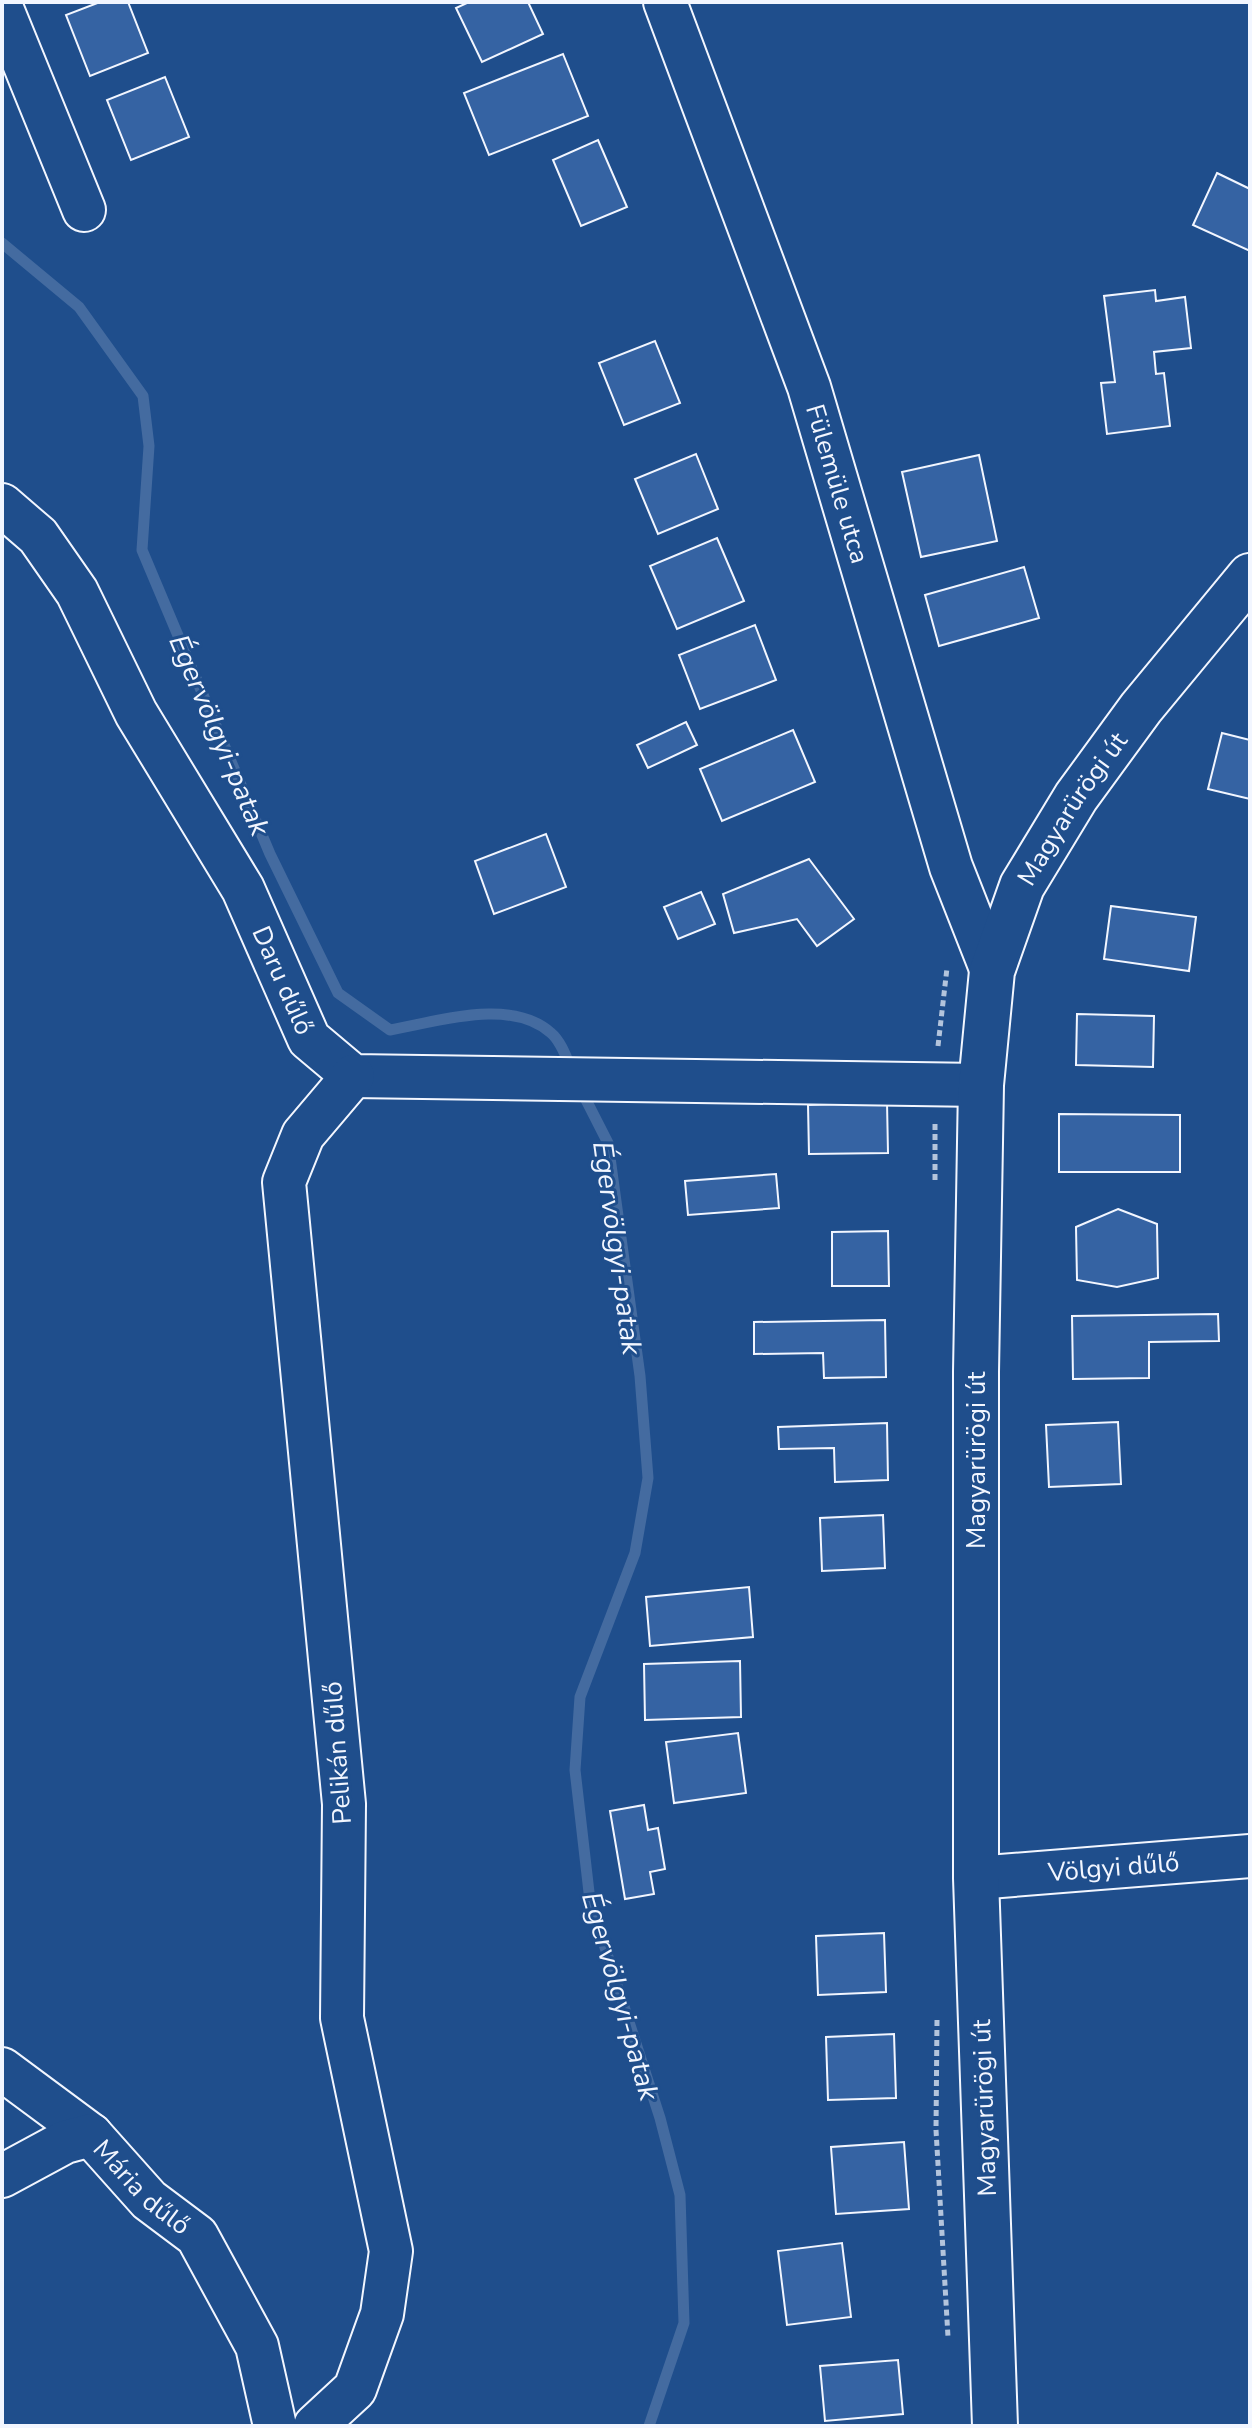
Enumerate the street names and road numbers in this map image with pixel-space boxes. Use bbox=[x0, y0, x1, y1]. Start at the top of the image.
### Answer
street label: Fülemüle utca bbox=[797, 400, 877, 568]
street label: Magyarürögi út bbox=[1009, 724, 1136, 893]
street label: Daru dűlő bbox=[243, 921, 322, 1040]
street label: Magyarürögi út bbox=[959, 1371, 994, 1549]
street label: Pelikán dűlő bbox=[315, 1680, 360, 1826]
street label: Völgyi dűlő bbox=[1046, 1845, 1181, 1890]
street label: Magyarürögi út bbox=[964, 2018, 1005, 2197]
street label: Mária dűlő bbox=[85, 2132, 198, 2243]

